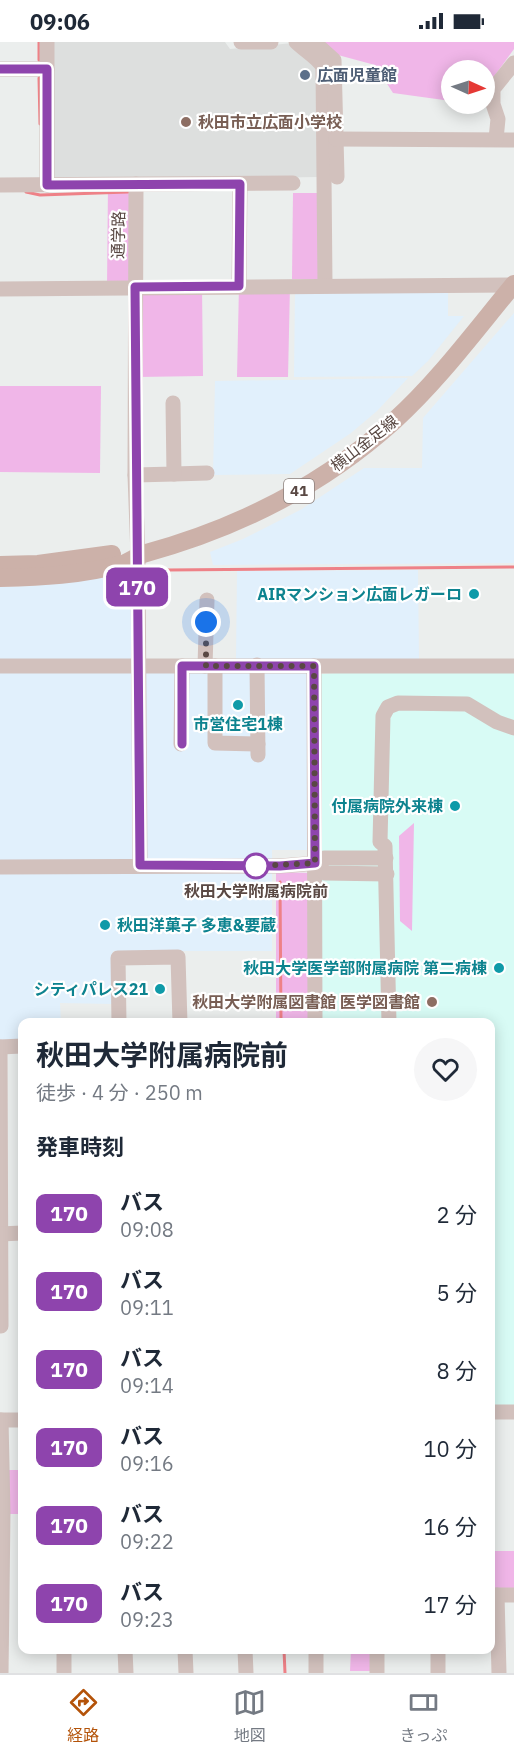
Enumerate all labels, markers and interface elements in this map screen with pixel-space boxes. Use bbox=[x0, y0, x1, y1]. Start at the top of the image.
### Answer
text: 09:06 bbox=[30, 7, 90, 36]
north arrow bbox=[441, 60, 495, 114]
map controls bbox=[441, 60, 495, 114]
place label: 広面児童館 bbox=[317, 65, 397, 85]
marker: 広面児童館 bbox=[298, 68, 312, 82]
place label: 秋田市立広面小学校 bbox=[198, 112, 342, 132]
marker: 秋田市立広面小学校 bbox=[179, 115, 193, 129]
street label: 通学路 bbox=[108, 211, 128, 259]
street label: 横山金足線 bbox=[326, 410, 402, 476]
road number: 41 bbox=[284, 479, 314, 503]
line badge: 170 bbox=[102, 568, 172, 606]
text: 170 bbox=[118, 573, 156, 601]
place label: AIRマンション広面レガーロ bbox=[257, 584, 462, 604]
marker: AIRマンション広面レガーロ bbox=[467, 587, 481, 601]
your location bbox=[191, 607, 221, 637]
marker: 市営住宅1棟 bbox=[231, 698, 245, 712]
place label: 市営住宅1棟 bbox=[193, 714, 283, 734]
place label: 付属病院外来棟 bbox=[331, 796, 443, 816]
marker: 付属病院外来棟 bbox=[448, 799, 462, 813]
marker: 秋田大学附属病院前 bbox=[243, 853, 269, 879]
place label: 秋田大学附属病院前 bbox=[184, 881, 328, 901]
place label: 秋田洋菓子 多恵&要蔵 bbox=[117, 915, 276, 935]
marker: 秋田洋菓子 多恵&要蔵 bbox=[98, 918, 112, 932]
place label: 秋田大学医学部附属病院 第二病棟 bbox=[243, 958, 487, 978]
marker: 秋田大学医学部附属病院 第二病棟 bbox=[492, 961, 506, 975]
place label: シティパレス21 bbox=[34, 979, 148, 999]
marker: シティパレス21 bbox=[153, 982, 167, 996]
place label: 秋田大学附属図書館 医学図書館 bbox=[192, 992, 420, 1012]
marker: 秋田大学附属図書館 医学図書館 bbox=[425, 995, 439, 1009]
text: 秋田大学附属病院前 bbox=[36, 1036, 288, 1073]
button: heart bbox=[414, 1038, 477, 1101]
text: 徒歩 · 4 分 · 250 m bbox=[36, 1079, 203, 1106]
text: 発車時刻 bbox=[36, 1132, 124, 1161]
text: バス bbox=[120, 1187, 164, 1216]
text: 170 bbox=[50, 1199, 88, 1227]
text: 2 分 bbox=[437, 1200, 477, 1229]
text: 09:08 bbox=[120, 1216, 174, 1243]
text: バス bbox=[120, 1265, 164, 1294]
text: 170 bbox=[50, 1277, 88, 1305]
text: 5 分 bbox=[437, 1278, 477, 1307]
text: 09:11 bbox=[120, 1294, 174, 1321]
text: バス bbox=[120, 1343, 164, 1372]
text: 170 bbox=[50, 1355, 88, 1383]
text: 8 分 bbox=[437, 1356, 477, 1385]
text: 09:14 bbox=[120, 1372, 174, 1399]
text: バス bbox=[120, 1421, 164, 1450]
text: 170 bbox=[50, 1433, 88, 1461]
text: 10 分 bbox=[423, 1434, 477, 1463]
text: 09:16 bbox=[120, 1450, 174, 1477]
text: バス bbox=[120, 1499, 164, 1528]
text: 170 bbox=[50, 1511, 88, 1539]
text: 16 分 bbox=[423, 1512, 477, 1541]
text: 09:22 bbox=[120, 1528, 174, 1555]
text: バス bbox=[120, 1577, 164, 1606]
text: 170 bbox=[50, 1589, 88, 1617]
text: 17 分 bbox=[423, 1590, 477, 1619]
text: 09:23 bbox=[120, 1606, 174, 1633]
tab: 経路 bbox=[67, 1686, 100, 1746]
tab: 地図 bbox=[233, 1686, 266, 1746]
tab: きっぷ bbox=[400, 1686, 447, 1746]

